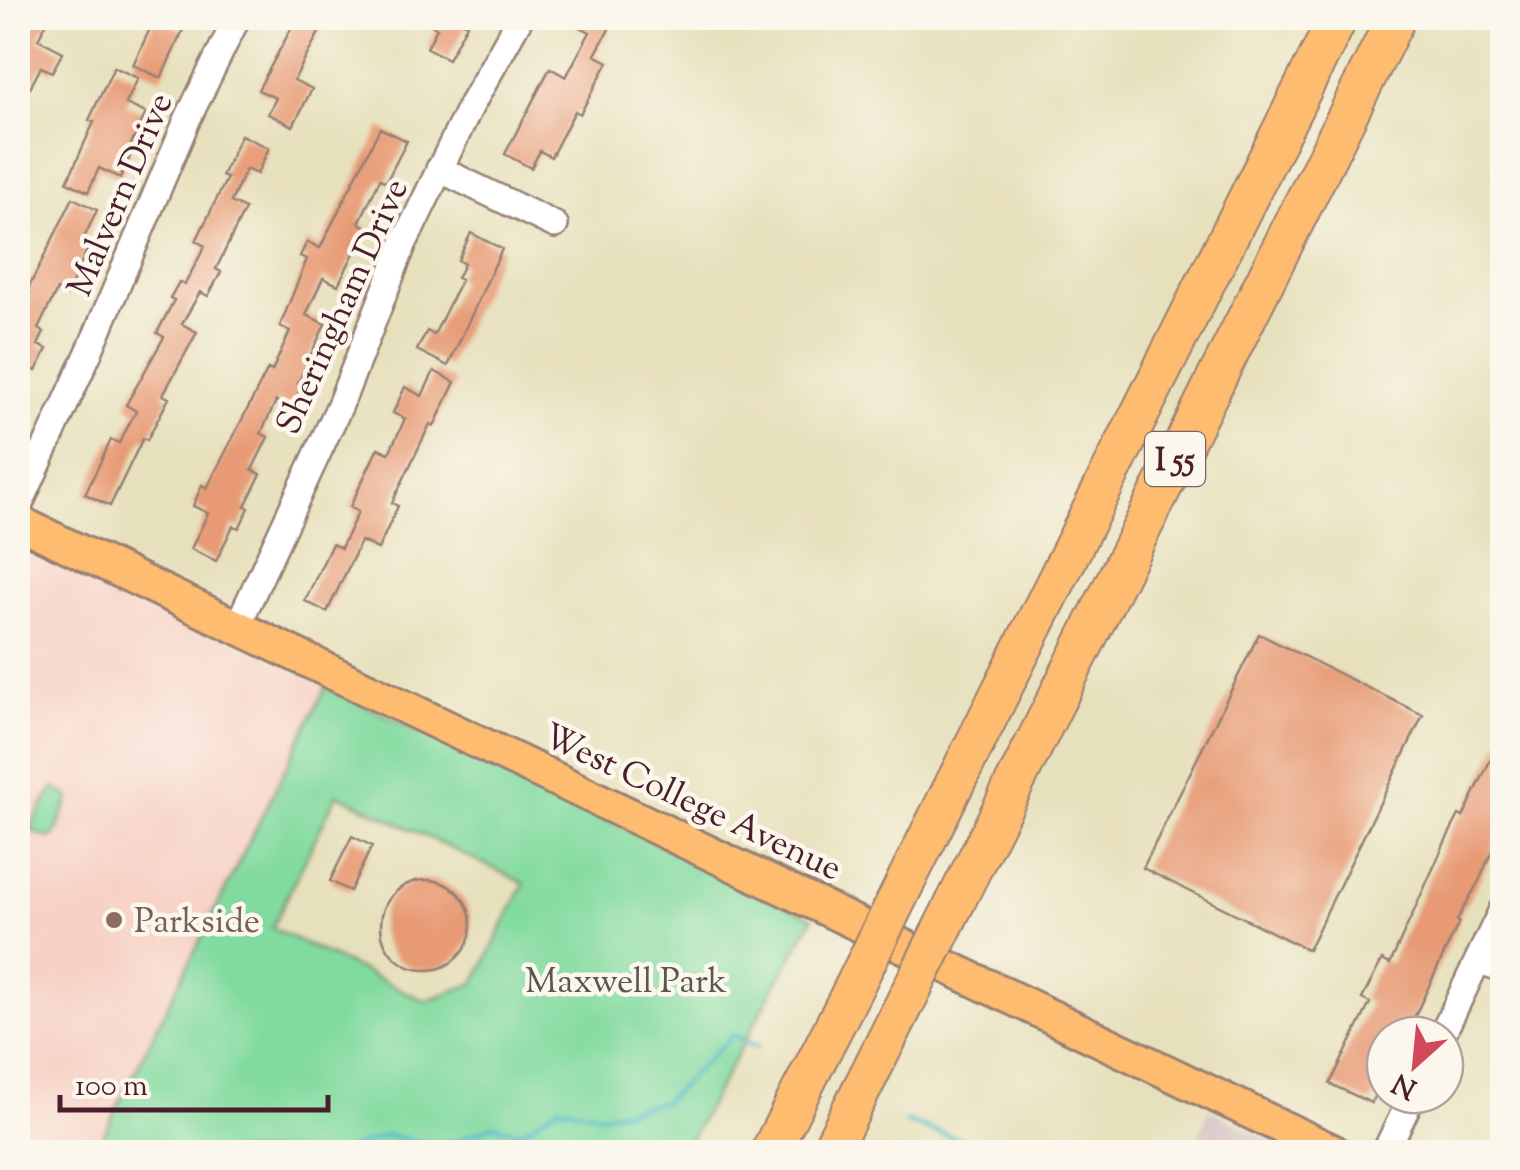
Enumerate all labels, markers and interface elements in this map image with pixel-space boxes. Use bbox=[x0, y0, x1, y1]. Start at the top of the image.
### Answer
street label: Malvern Drive bbox=[56, 86, 188, 305]
street label: Sheringham Drive bbox=[265, 171, 423, 443]
road number: I 55 bbox=[1145, 432, 1205, 486]
street label: West College Avenue bbox=[534, 713, 849, 896]
place label: Parkside bbox=[134, 898, 260, 949]
marker: Parkside bbox=[103, 909, 125, 931]
park label: Maxwell Park bbox=[525, 958, 727, 1009]
north arrow bbox=[1365, 1015, 1465, 1115]
scale bar bbox=[60, 1050, 328, 1112]
text: N bbox=[1386, 1062, 1424, 1107]
text: 100 m bbox=[75, 1066, 148, 1109]

